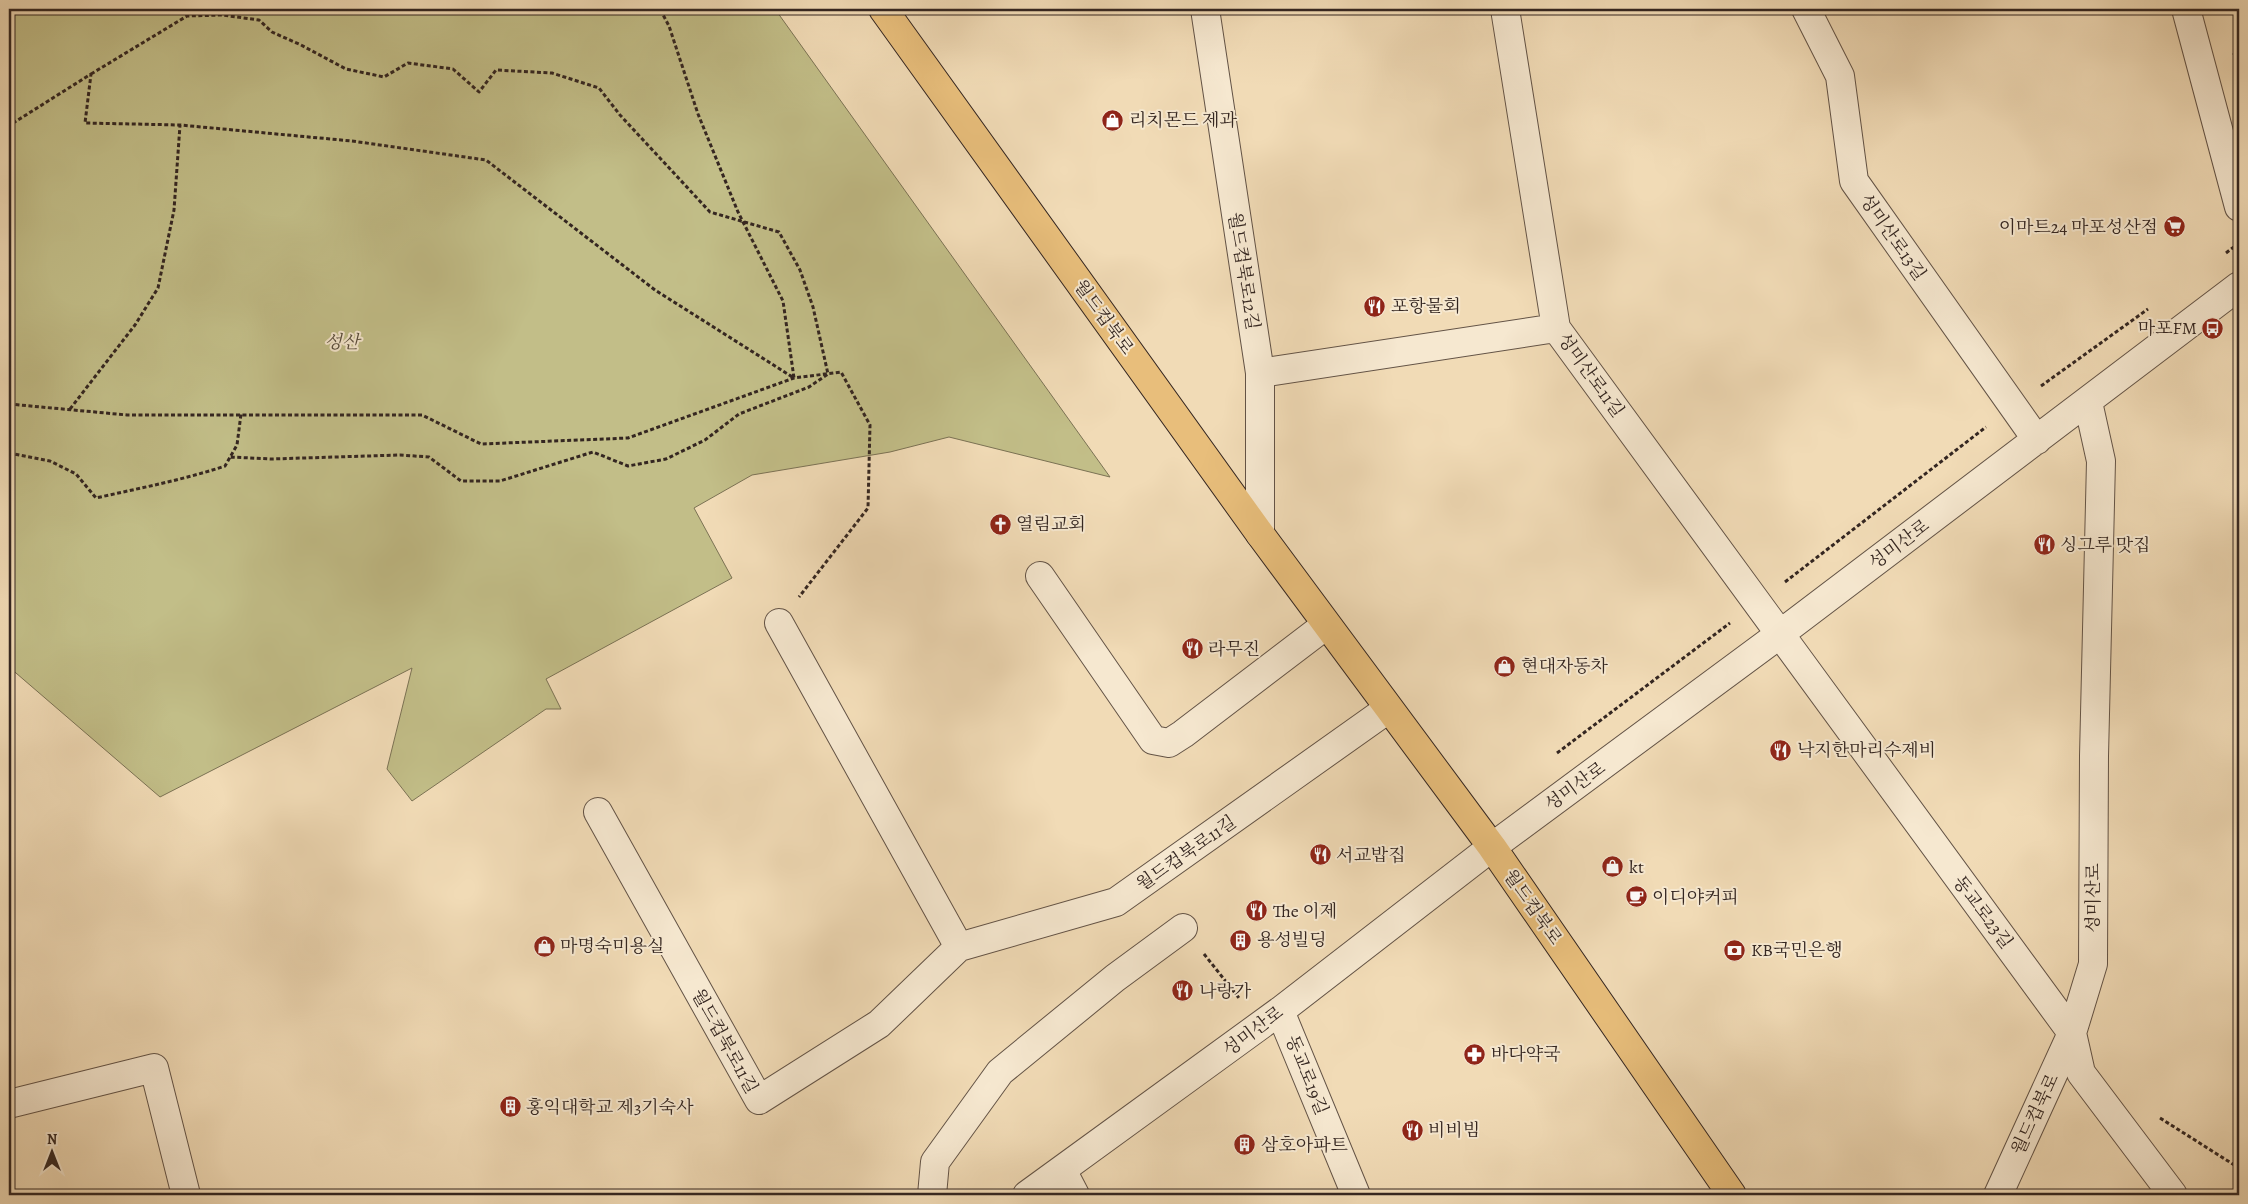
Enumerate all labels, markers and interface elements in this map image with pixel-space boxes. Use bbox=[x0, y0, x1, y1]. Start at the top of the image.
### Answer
shop icon: 리치몬드 제과 bbox=[1101, 108, 1125, 132]
place label: 리치몬드 제과 bbox=[1129, 108, 1238, 132]
street label: 성미산로13길 bbox=[1854, 189, 1932, 285]
street label: 월드컵북로12길 bbox=[1223, 210, 1265, 332]
place label: 이마트24 마포성산점 bbox=[1999, 215, 2158, 239]
supermarket icon: 이마트24 마포성산점 bbox=[2162, 215, 2186, 239]
street label: 월드컵북로 bbox=[1069, 275, 1139, 359]
restaurant icon: 포항물회 bbox=[1363, 294, 1387, 318]
place label: 포항물회 bbox=[1391, 294, 1461, 318]
place label: 마포FM bbox=[2138, 316, 2197, 340]
bus stop icon: 마포FM bbox=[2201, 316, 2225, 340]
street label: 성미산로11길 bbox=[1552, 328, 1630, 422]
park label: 성산 bbox=[325, 330, 362, 354]
church icon: 열림교회 bbox=[988, 512, 1012, 536]
place label: 열림교회 bbox=[1016, 512, 1086, 536]
street label: 성미산로 bbox=[1864, 513, 1934, 575]
restaurant icon: 싱그루 맛집 bbox=[2032, 533, 2056, 557]
place label: 싱그루 맛집 bbox=[2060, 533, 2151, 557]
restaurant icon: 라무진 bbox=[1180, 637, 1204, 661]
place label: 라무진 bbox=[1208, 637, 1260, 661]
shop icon: 현대자동차 bbox=[1493, 654, 1517, 678]
place label: 현대자동차 bbox=[1521, 654, 1609, 678]
restaurant icon: 낙지한마리수제비 bbox=[1769, 738, 1793, 762]
place label: 낙지한마리수제비 bbox=[1797, 738, 1936, 762]
street label: 성미산로 bbox=[1540, 756, 1610, 816]
street label: 월드컵북로11길 bbox=[1131, 810, 1241, 896]
restaurant icon: 서교밥집 bbox=[1308, 843, 1332, 867]
place label: 서교밥집 bbox=[1336, 843, 1406, 867]
shop icon: kt bbox=[1601, 855, 1625, 879]
place label: kt bbox=[1629, 855, 1644, 879]
street label: 성미산로 bbox=[2081, 863, 2105, 933]
street label: 월드컵북로 bbox=[1498, 865, 1568, 949]
street label: 동교로23길 bbox=[1948, 871, 2018, 953]
cafe icon: 이디야커피 bbox=[1624, 885, 1648, 909]
place label: 이디야커피 bbox=[1652, 885, 1739, 909]
restaurant icon: The 이제 bbox=[1245, 899, 1269, 923]
place label: The 이제 bbox=[1273, 899, 1337, 923]
building icon: 용성빌딩 bbox=[1229, 928, 1253, 952]
place label: 용성빌딩 bbox=[1257, 928, 1327, 952]
shop icon: 마명숙미용실 bbox=[532, 934, 556, 958]
place label: 마명숙미용실 bbox=[560, 934, 664, 958]
bank icon: KB국민은행 bbox=[1723, 938, 1747, 962]
place label: KB국민은행 bbox=[1751, 938, 1843, 962]
restaurant icon: 나랑가 bbox=[1171, 979, 1195, 1003]
place label: 나랑가 bbox=[1199, 979, 1252, 1003]
street label: 월드컵북로11길 bbox=[686, 984, 764, 1098]
street label: 성미산로 bbox=[1218, 1000, 1288, 1062]
street label: 동교로19길 bbox=[1280, 1032, 1334, 1118]
pharmacy icon: 바다약국 bbox=[1463, 1042, 1487, 1066]
place label: 바다약국 bbox=[1491, 1042, 1561, 1066]
street label: 월드컵북로 bbox=[2006, 1070, 2064, 1158]
building icon: 홍익대학교 제3기숙사 bbox=[498, 1095, 522, 1119]
place label: 홍익대학교 제3기숙사 bbox=[526, 1095, 694, 1119]
restaurant icon: 비비빔 bbox=[1400, 1118, 1424, 1142]
place label: 비비빔 bbox=[1428, 1118, 1480, 1142]
north arrow bbox=[28, 1126, 78, 1176]
text: N bbox=[47, 1130, 57, 1149]
building icon: 삼호아파트 bbox=[1233, 1133, 1257, 1157]
place label: 삼호아파트 bbox=[1261, 1133, 1349, 1157]

